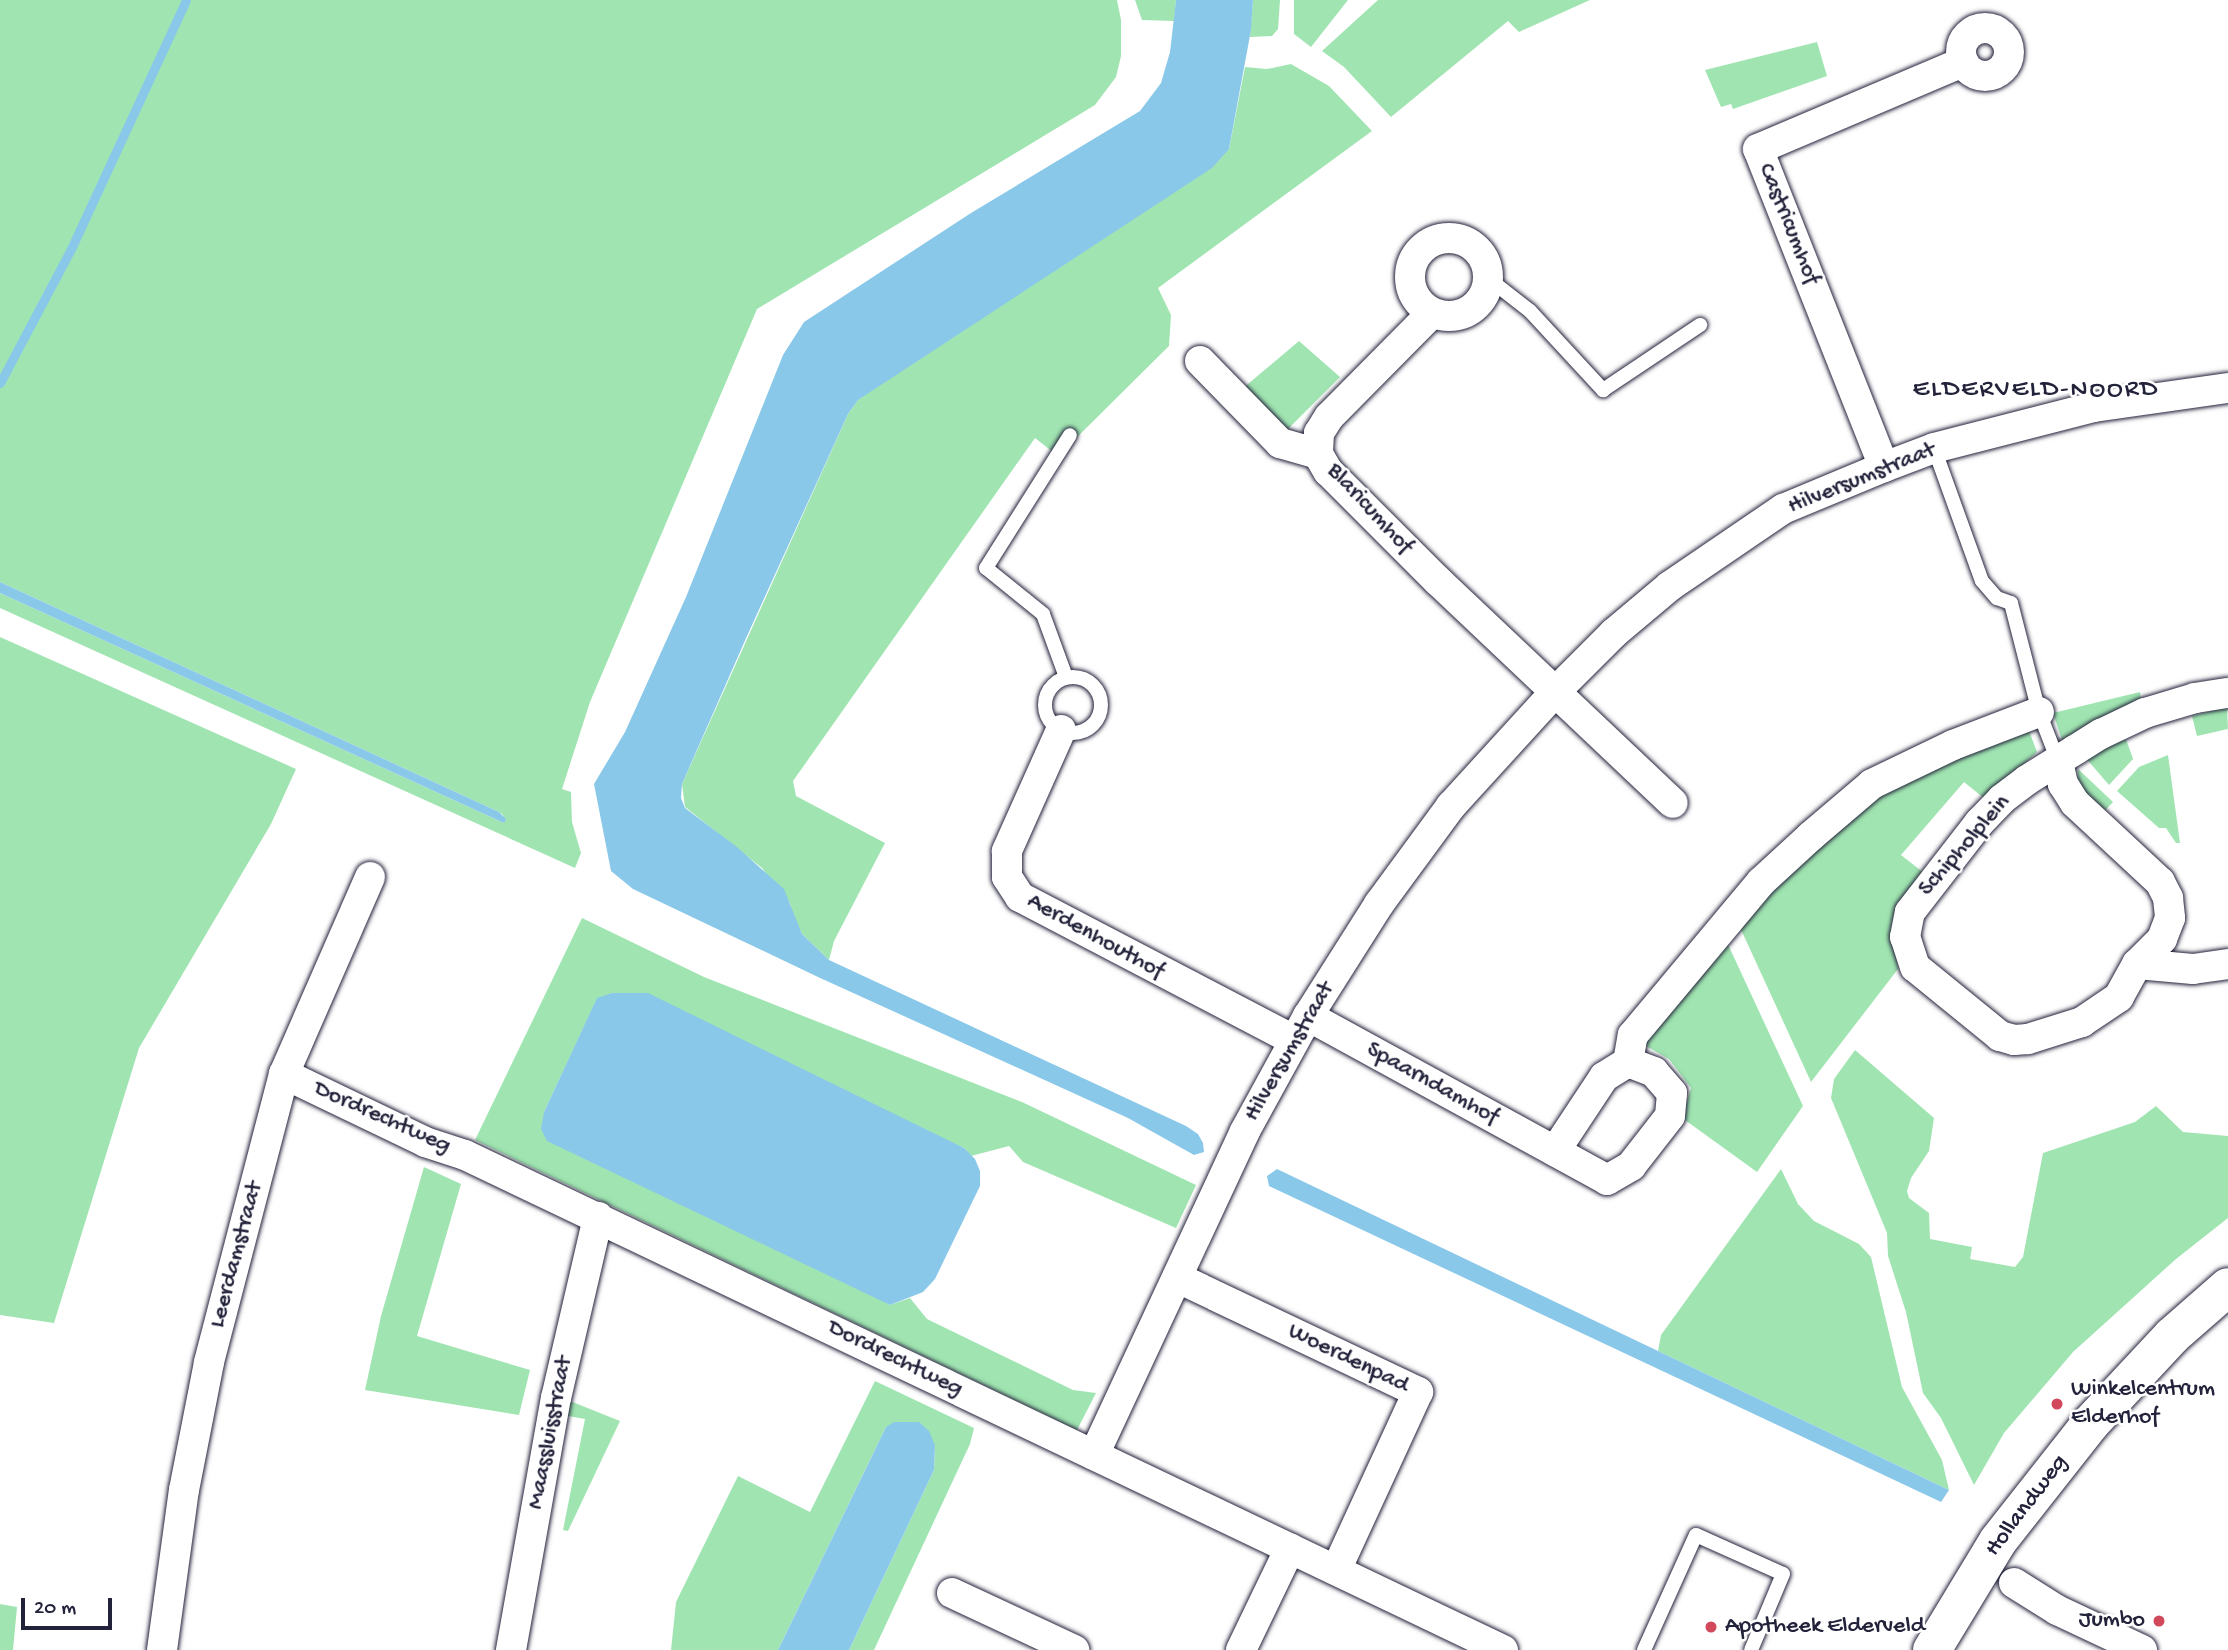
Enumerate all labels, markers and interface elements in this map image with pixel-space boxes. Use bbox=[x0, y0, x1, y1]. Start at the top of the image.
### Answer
street label: Castricumhof bbox=[1751, 159, 1825, 289]
district label: ELDERVELD-NOORD bbox=[1915, 375, 2157, 407]
street label: Hilversumstraat bbox=[1784, 436, 1940, 522]
street label: Blaricumhof bbox=[1320, 458, 1418, 560]
street label: Schipholplein bbox=[1913, 789, 2017, 903]
street label: Aerdenhouthof bbox=[1022, 888, 1168, 986]
street label: Hilversumstraat bbox=[1238, 977, 1342, 1127]
street label: Spaarndamhof bbox=[1361, 1036, 1503, 1132]
street label: Dordrechtweg bbox=[309, 1075, 455, 1161]
street label: Leerdamstraat bbox=[204, 1179, 270, 1331]
street label: Dordrechtweg bbox=[823, 1314, 967, 1404]
street label: Woerdenpad bbox=[1283, 1317, 1413, 1401]
street label: Maassluisstraat bbox=[522, 1354, 580, 1512]
place label: Winkelcentrum Elderhof bbox=[2071, 1376, 2215, 1432]
marker: Winkelcentrum Elderhof bbox=[2049, 1396, 2065, 1412]
street label: Hollandweg bbox=[1979, 1449, 2075, 1563]
scale bar bbox=[24, 1584, 116, 1628]
text: 20 m bbox=[34, 1597, 76, 1622]
place label: Jumbo bbox=[2079, 1607, 2145, 1635]
place label: Apotheek Elderveld bbox=[1725, 1613, 1925, 1641]
marker: Jumbo bbox=[2151, 1613, 2167, 1629]
marker: Apotheek Elderveld bbox=[1703, 1619, 1719, 1635]

